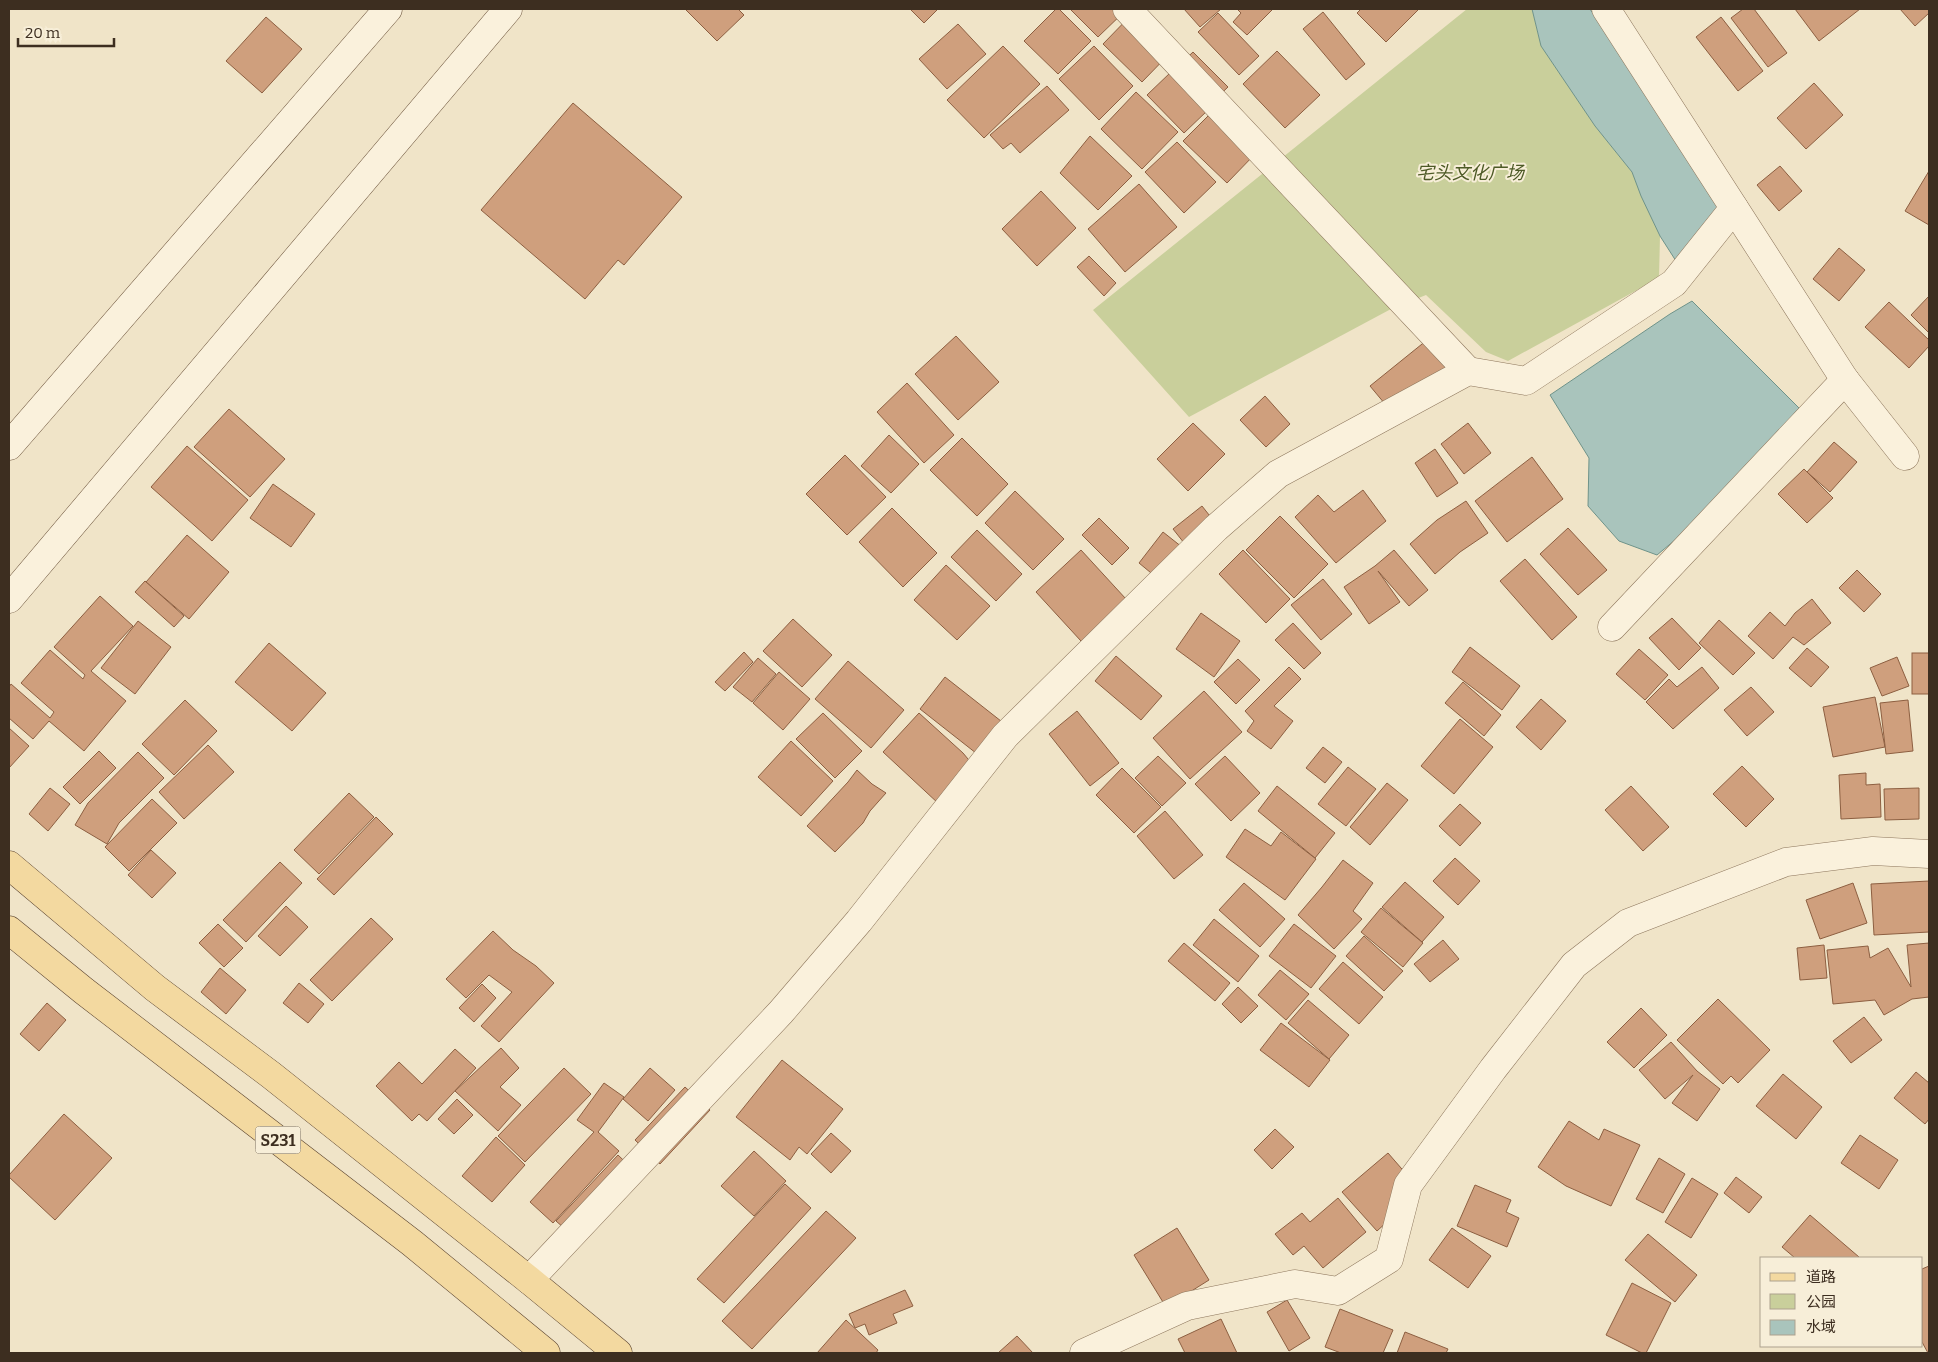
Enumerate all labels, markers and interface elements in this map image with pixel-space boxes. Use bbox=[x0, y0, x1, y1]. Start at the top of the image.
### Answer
scale bar bbox=[18, 15, 114, 47]
text: 20 m bbox=[25, 24, 61, 42]
park label: 宅头文化广场 bbox=[1416, 162, 1526, 184]
road number: S231 bbox=[256, 1126, 300, 1154]
legend bbox=[1760, 1257, 1923, 1347]
text: 道路 bbox=[1806, 1268, 1836, 1286]
text: 公园 bbox=[1806, 1293, 1836, 1311]
text: 水域 bbox=[1806, 1318, 1836, 1336]

